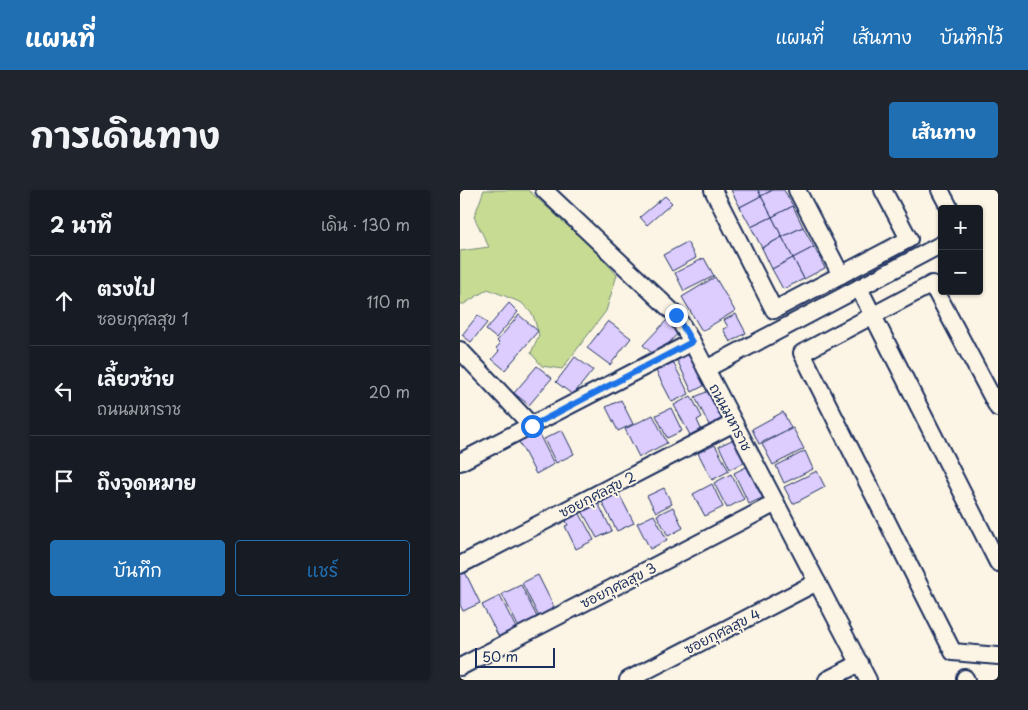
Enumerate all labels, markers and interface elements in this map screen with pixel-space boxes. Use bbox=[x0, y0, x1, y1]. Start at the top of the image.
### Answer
text: แผนที่ bbox=[25, 19, 95, 55]
text: แผนที่ bbox=[776, 23, 824, 50]
text: เส้นทาง bbox=[852, 23, 912, 50]
text: บันทึกไว้ bbox=[940, 23, 1003, 50]
button: เส้นทาง bbox=[889, 102, 998, 158]
text: การเดินทาง bbox=[30, 107, 220, 160]
map controls bbox=[938, 205, 983, 295]
button: + bbox=[938, 205, 983, 250]
text: 2 นาที bbox=[50, 208, 112, 240]
text: เดิน · 130 m bbox=[321, 212, 410, 236]
button: − bbox=[938, 250, 983, 295]
text: ตรงไป bbox=[97, 274, 155, 302]
icon: ahead bbox=[50, 287, 78, 315]
text: 110 m bbox=[367, 289, 410, 313]
route end bbox=[665, 304, 688, 327]
text: ซอยกุศลสุข 1 bbox=[97, 306, 189, 330]
text: เลี้ยวซ้าย bbox=[97, 364, 174, 392]
icon: left bbox=[50, 377, 78, 405]
text: 20 m bbox=[369, 379, 410, 403]
street label: ถนนมหาราช bbox=[704, 380, 758, 454]
text: ถนนมหาราช bbox=[97, 396, 181, 420]
route start bbox=[521, 415, 544, 438]
street label: ซอยกุศลสุข 2 bbox=[555, 466, 639, 522]
icon: arrive bbox=[50, 467, 78, 495]
text: ถึงจุดหมาย bbox=[97, 468, 196, 496]
button: บันทึก bbox=[50, 540, 225, 596]
button: แชร์ bbox=[235, 540, 410, 596]
street label: ซอยกุศลสุข 3 bbox=[576, 557, 660, 613]
street label: ซอยกุศลสุข 4 bbox=[680, 603, 764, 659]
scale bar bbox=[475, 645, 555, 668]
text: 50 m bbox=[482, 646, 518, 667]

